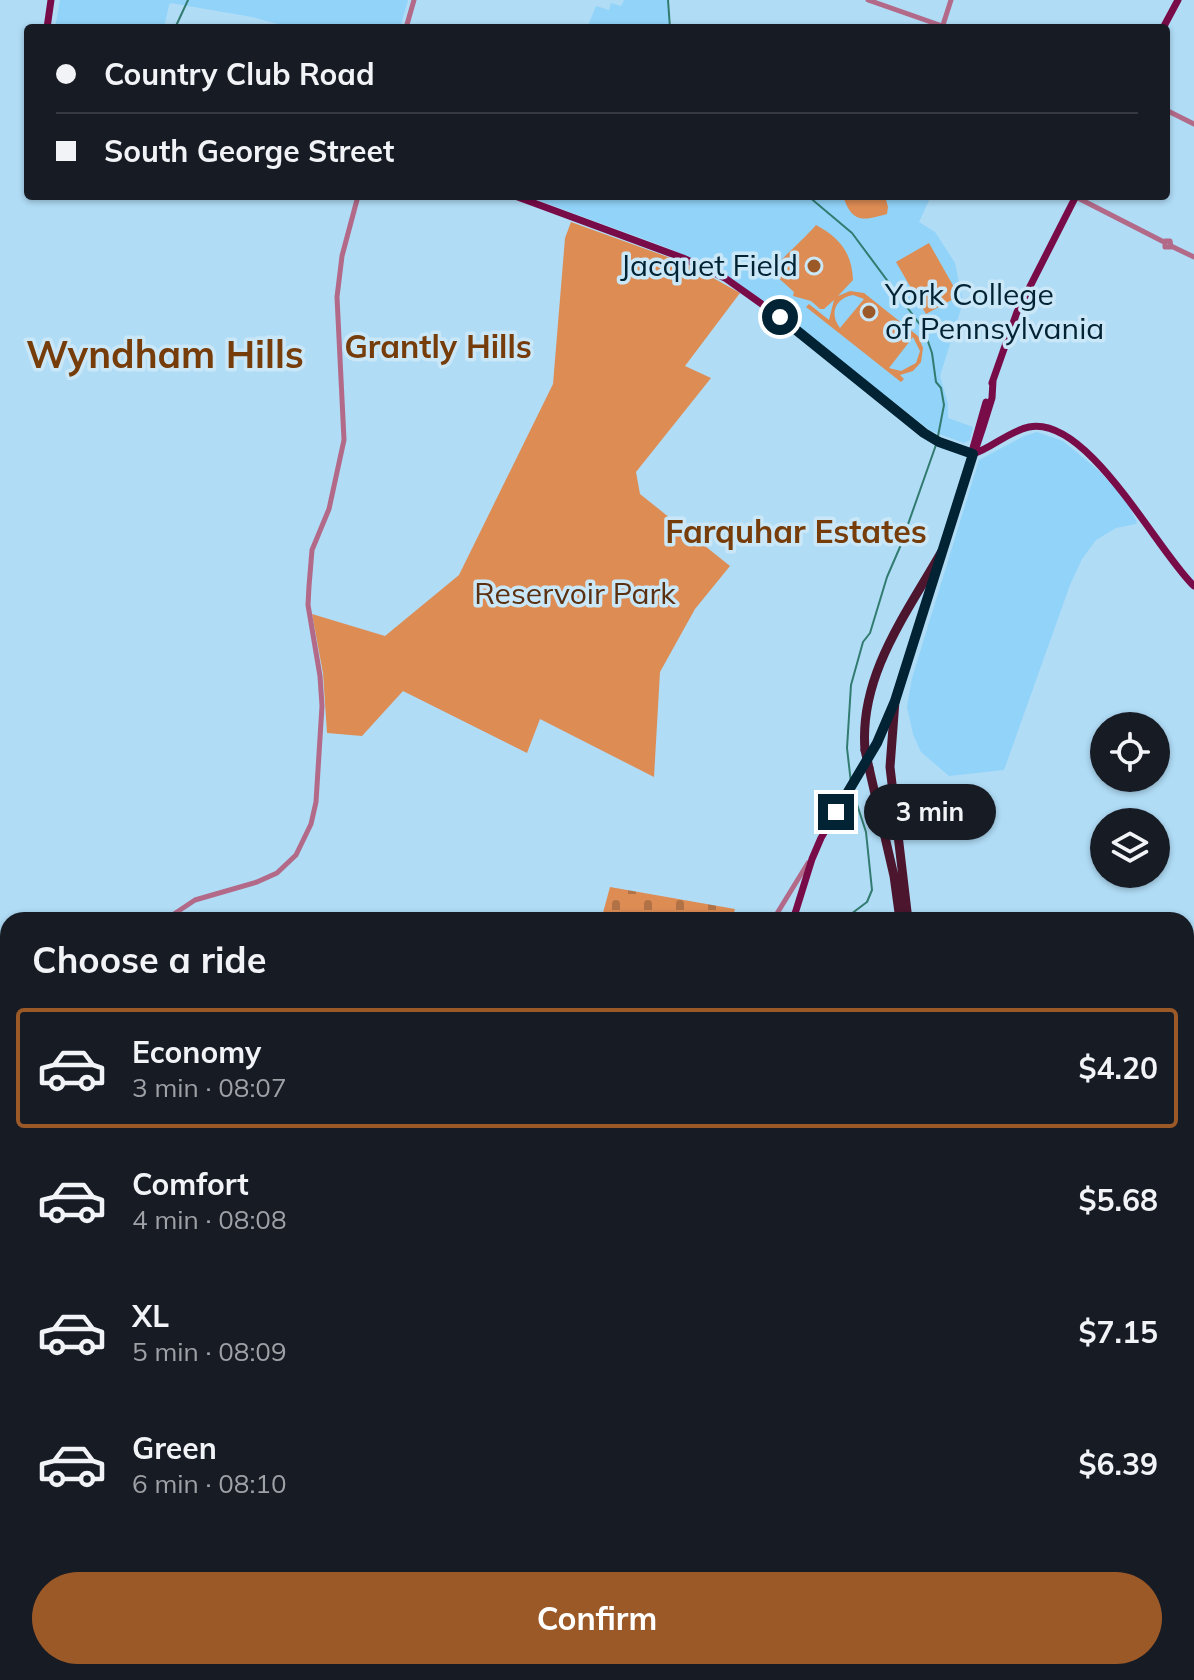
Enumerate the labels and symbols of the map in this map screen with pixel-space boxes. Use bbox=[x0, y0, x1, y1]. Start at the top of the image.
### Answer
place label: Jacquet Field bbox=[620, 246, 798, 284]
marker: Jacquet Field bbox=[805, 257, 823, 275]
place label: York College of Pennsylvania bbox=[884, 275, 1104, 347]
route start bbox=[762, 299, 798, 335]
marker: York College of Pennsylvania bbox=[860, 303, 878, 321]
district label: Grantly Hills bbox=[344, 326, 532, 366]
district label: Wyndham Hills bbox=[26, 330, 304, 378]
district label: Farquhar Estates bbox=[665, 511, 927, 551]
park label: Reservoir Park bbox=[474, 574, 676, 612]
callout: 3 min bbox=[864, 784, 996, 840]
route end bbox=[818, 794, 854, 830]

